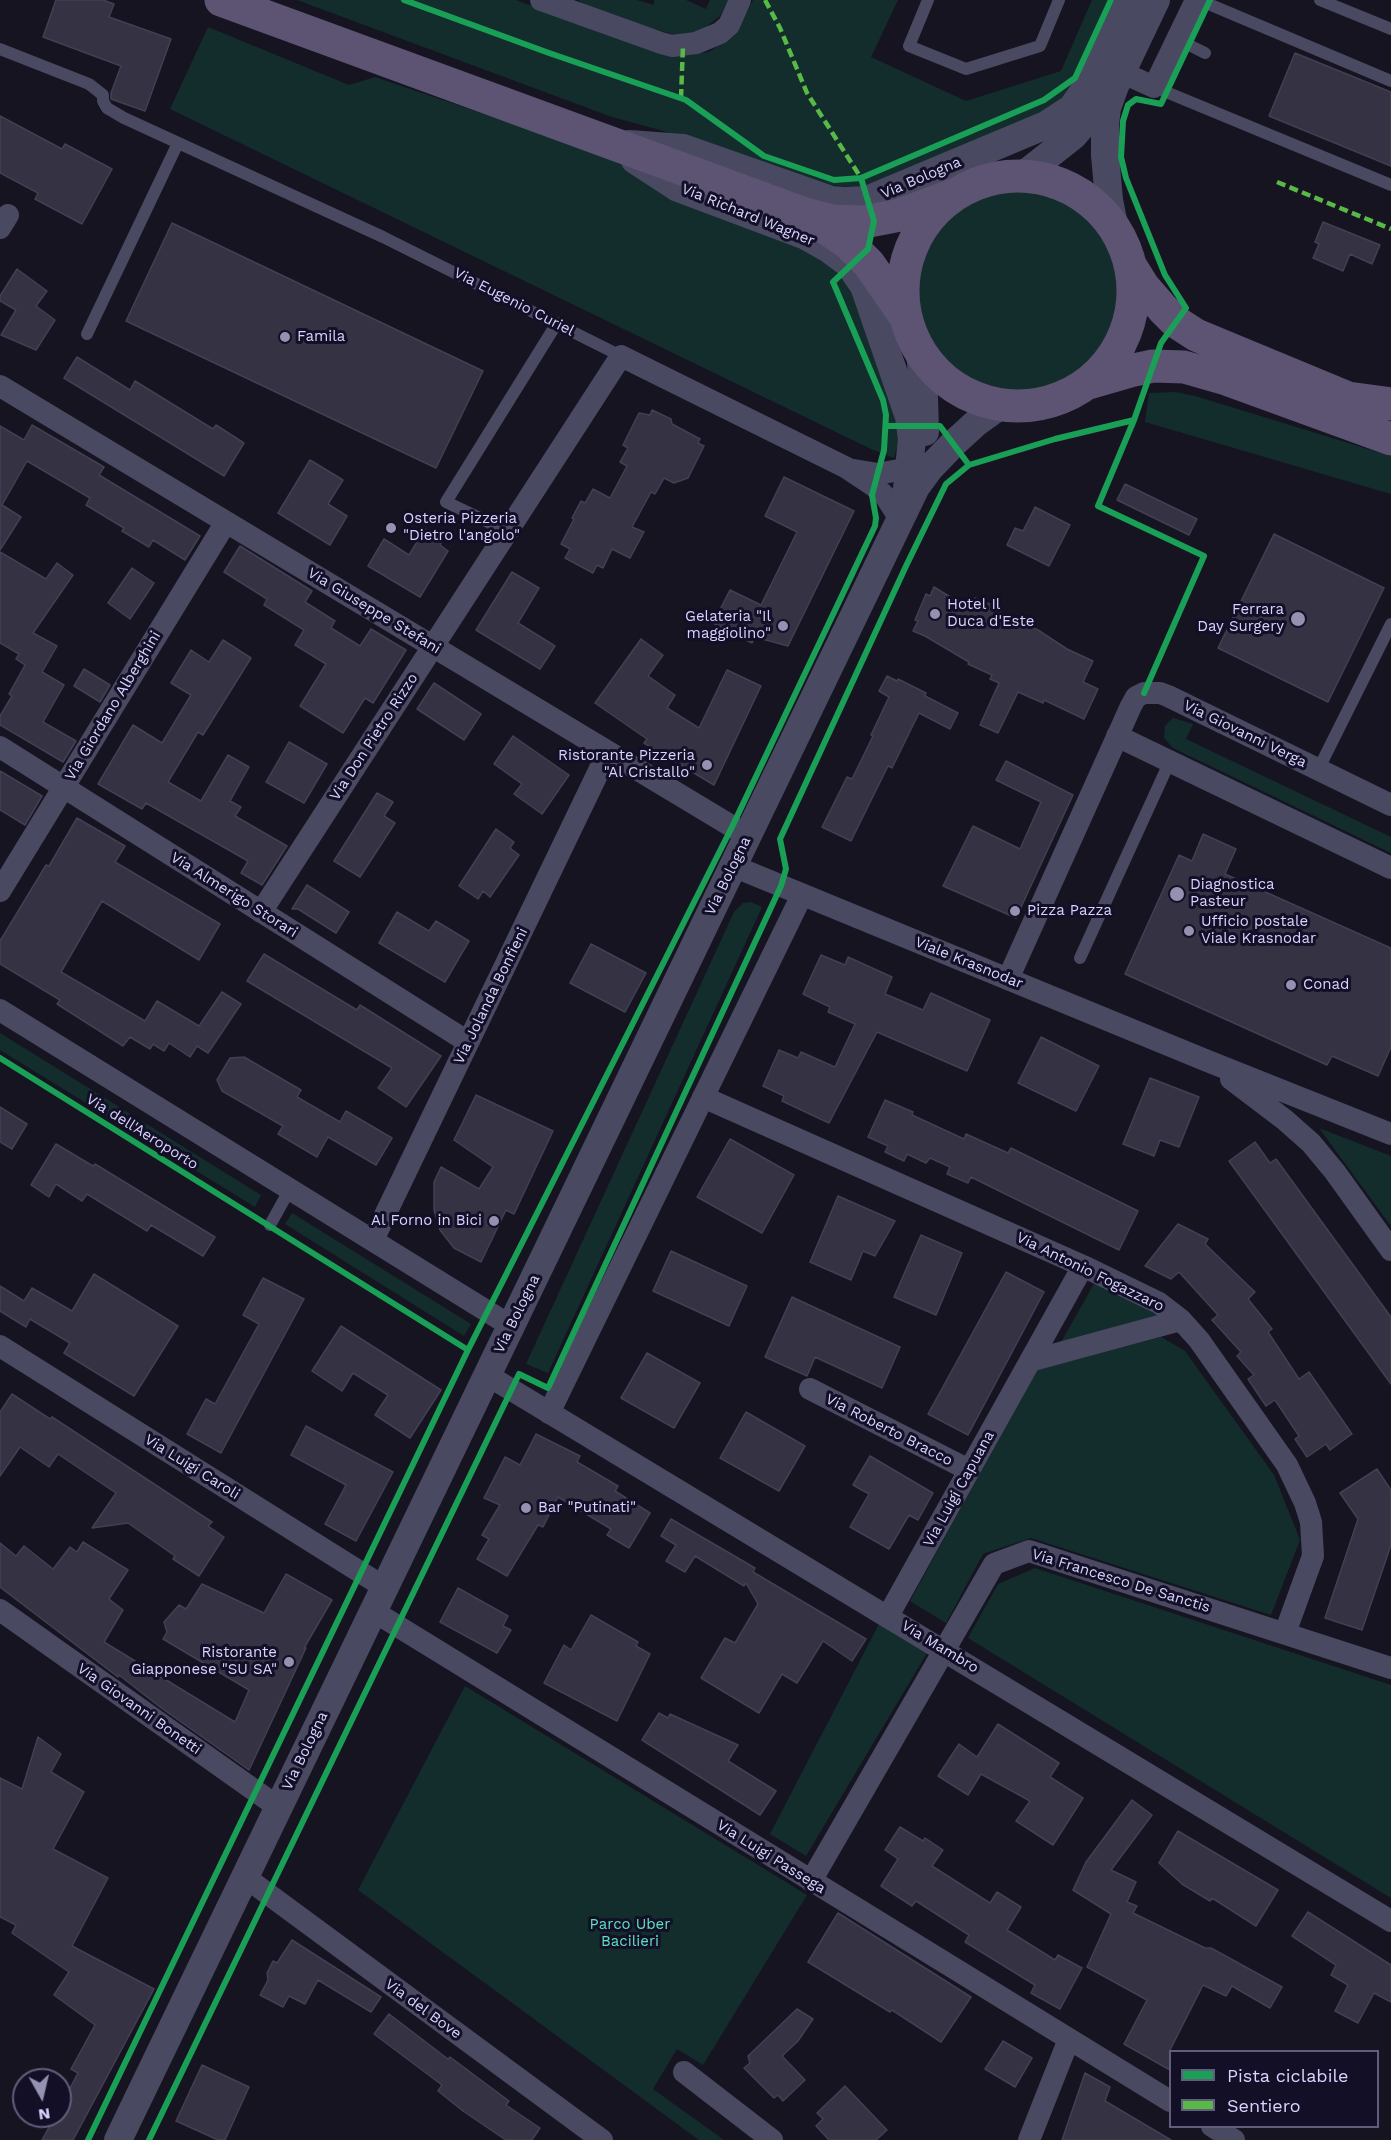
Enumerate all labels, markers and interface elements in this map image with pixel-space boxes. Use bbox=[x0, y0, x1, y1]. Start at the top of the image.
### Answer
street label: Via Bologna bbox=[878, 153, 964, 203]
street label: Via Richard Wagner bbox=[679, 180, 817, 250]
street label: Via Eugenio Curiel bbox=[451, 264, 577, 340]
place label: Famila bbox=[297, 328, 345, 346]
marker: Famila bbox=[278, 330, 292, 344]
place label: Osteria Pizzeria "Dietro l'angolo" bbox=[403, 510, 520, 545]
marker: Osteria Pizzeria "Dietro l'angolo" bbox=[384, 521, 398, 535]
street label: Via Giuseppe Stefani bbox=[304, 564, 444, 658]
place label: Hotel Il Duca d'Este bbox=[947, 596, 1034, 631]
place label: Ferrara Day Surgery bbox=[1197, 601, 1284, 636]
marker: Hotel Il Duca d'Este bbox=[928, 607, 942, 621]
place label: Gelateria "Il maggiolino" bbox=[685, 608, 771, 643]
marker: Ferrara Day Surgery bbox=[1289, 610, 1307, 628]
marker: Gelateria "Il maggiolino" bbox=[776, 619, 790, 633]
street label: Via Giordano Alberghini bbox=[61, 628, 165, 784]
street label: Via Don Pietro Rizzo bbox=[326, 670, 422, 804]
street label: Via Giovanni Verga bbox=[1180, 696, 1310, 772]
place label: Ristorante Pizzeria "Al Cristallo" bbox=[558, 747, 695, 782]
marker: Ristorante Pizzeria "Al Cristallo" bbox=[700, 758, 714, 772]
street label: Via Bologna bbox=[701, 834, 755, 918]
street label: Via Almerigo Storari bbox=[167, 849, 301, 941]
place label: Diagnostica Pasteur bbox=[1190, 876, 1275, 911]
marker: Diagnostica Pasteur bbox=[1168, 885, 1186, 903]
place label: Pizza Pazza bbox=[1027, 902, 1112, 920]
marker: Pizza Pazza bbox=[1008, 904, 1022, 918]
place label: Ufficio postale Viale Krasnodar bbox=[1201, 913, 1316, 948]
marker: Ufficio postale Viale Krasnodar bbox=[1182, 924, 1196, 938]
street label: Via Jolanda Bonfieni bbox=[450, 925, 532, 1067]
street label: Viale Krasnodar bbox=[912, 933, 1026, 993]
place label: Conad bbox=[1303, 976, 1349, 994]
marker: Conad bbox=[1284, 978, 1298, 992]
street label: Via dell'Aeroporto bbox=[83, 1090, 201, 1174]
place label: Al Forno in Bici bbox=[371, 1212, 482, 1230]
marker: Al Forno in Bici bbox=[487, 1214, 501, 1228]
street label: Via Antonio Fogazzaro bbox=[1013, 1228, 1167, 1316]
street label: Via Bologna bbox=[490, 1272, 544, 1356]
street label: Via Roberto Bracco bbox=[822, 1390, 956, 1470]
street label: Via Luigi Capuana bbox=[920, 1428, 998, 1550]
street label: Via Luigi Caroli bbox=[141, 1431, 243, 1503]
place label: Bar "Putinati" bbox=[538, 1499, 636, 1517]
marker: Bar "Putinati" bbox=[519, 1501, 533, 1515]
street label: Via Francesco De Sanctis bbox=[1030, 1545, 1212, 1617]
street label: Via Mambro bbox=[898, 1617, 982, 1677]
place label: Ristorante Giapponese "SU SA" bbox=[131, 1644, 277, 1679]
marker: Ristorante Giapponese "SU SA" bbox=[282, 1655, 296, 1669]
street label: Via Giovanni Bonetti bbox=[74, 1659, 204, 1759]
street label: Via Bologna bbox=[278, 1709, 332, 1793]
street label: Via Luigi Passega bbox=[713, 1816, 829, 1898]
park label: Parco Uber Bacilieri bbox=[590, 1916, 670, 1951]
street label: Via del Bove bbox=[381, 1975, 465, 2043]
legend bbox=[1169, 2050, 1379, 2128]
text: Pista ciclabile bbox=[1227, 2065, 1348, 2086]
north arrow bbox=[12, 2068, 72, 2128]
text: Sentiero bbox=[1227, 2095, 1301, 2116]
text: N bbox=[37, 2104, 51, 2125]

